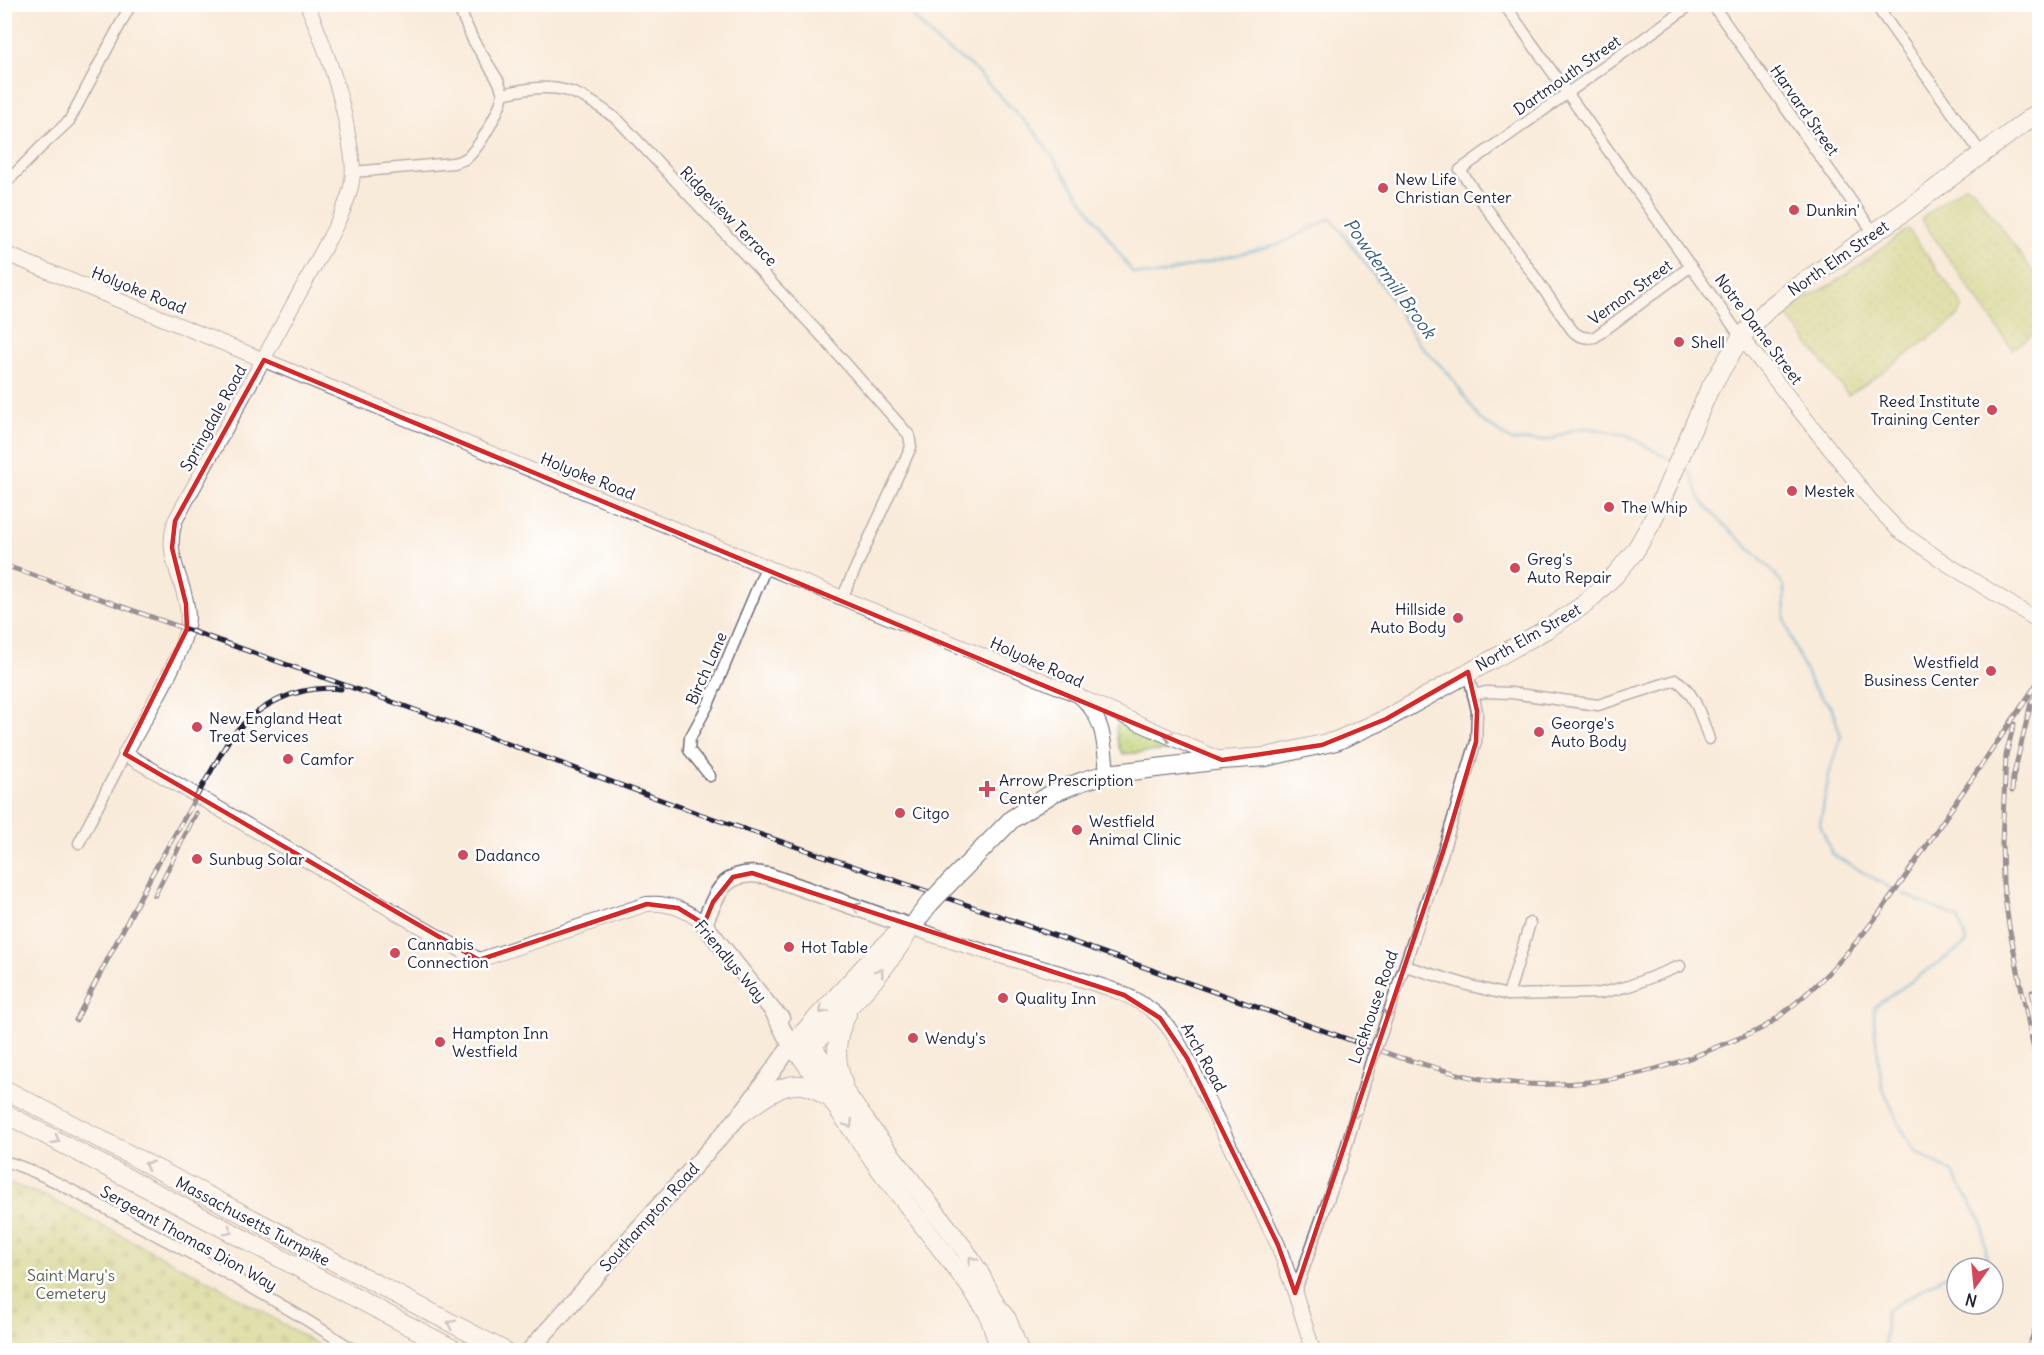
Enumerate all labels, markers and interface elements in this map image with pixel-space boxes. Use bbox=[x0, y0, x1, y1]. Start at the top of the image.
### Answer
street label: Dartmouth Street bbox=[1510, 30, 1625, 119]
street label: Harvard Street bbox=[1766, 61, 1844, 160]
street label: Ridgeview Terrace bbox=[676, 162, 782, 270]
place label: New Life Christian Center bbox=[1395, 169, 1512, 207]
marker: New Life Christian Center bbox=[1376, 181, 1390, 195]
place label: Dunkin' bbox=[1806, 200, 1860, 220]
marker: Dunkin' bbox=[1787, 203, 1801, 217]
water label: Powdermill Brook bbox=[1339, 213, 1442, 344]
street label: North Elm Street bbox=[1784, 216, 1893, 300]
street label: Vernon Street bbox=[1584, 255, 1676, 329]
street label: Holyoke Road bbox=[89, 262, 189, 318]
street label: Notre Dame Street bbox=[1711, 270, 1807, 389]
place label: Shell bbox=[1691, 332, 1725, 352]
marker: Shell bbox=[1672, 335, 1686, 349]
street label: Springdale Road bbox=[176, 361, 250, 475]
place label: Reed Institute Training Center bbox=[1871, 391, 1980, 429]
marker: Reed Institute Training Center bbox=[1985, 403, 1999, 417]
street label: Holyoke Road bbox=[538, 448, 638, 504]
place label: Mestek bbox=[1804, 481, 1855, 501]
marker: Mestek bbox=[1785, 484, 1799, 498]
place label: The Whip bbox=[1621, 497, 1688, 517]
marker: The Whip bbox=[1602, 500, 1616, 514]
place label: Greg's Auto Repair bbox=[1527, 549, 1612, 587]
marker: Greg's Auto Repair bbox=[1508, 561, 1522, 575]
street label: North Elm Street bbox=[1472, 598, 1585, 675]
place label: Hillside Auto Body bbox=[1370, 599, 1446, 637]
marker: Hillside Auto Body bbox=[1451, 611, 1465, 625]
street label: Birch Lane bbox=[681, 629, 731, 707]
street label: Holyoke Road bbox=[987, 632, 1087, 692]
place label: Westfield Business Center bbox=[1864, 652, 1979, 690]
marker: Westfield Business Center bbox=[1984, 664, 1998, 678]
place label: New England Heat Treat Services bbox=[209, 708, 343, 746]
place label: George's Auto Body bbox=[1551, 713, 1627, 751]
marker: New England Heat Treat Services bbox=[190, 720, 204, 734]
marker: George's Auto Body bbox=[1532, 725, 1546, 739]
one-way arrow bbox=[1164, 731, 1175, 743]
place label: Camfor bbox=[300, 749, 355, 769]
marker: Camfor bbox=[281, 752, 295, 766]
place label: Arrow Prescription Center bbox=[999, 770, 1134, 808]
marker: Arrow Prescription Center bbox=[980, 782, 994, 796]
place label: Citgo bbox=[912, 803, 949, 823]
marker: Citgo bbox=[893, 806, 907, 820]
place label: Westfield Animal Clinic bbox=[1089, 811, 1181, 849]
marker: Westfield Animal Clinic bbox=[1070, 823, 1084, 837]
place label: Dadanco bbox=[475, 845, 540, 865]
marker: Dadanco bbox=[456, 848, 470, 862]
place label: Sunbug Solar bbox=[209, 849, 305, 869]
marker: Sunbug Solar bbox=[190, 852, 204, 866]
one-way arrow bbox=[851, 902, 861, 915]
street label: Friendlys Way bbox=[691, 916, 771, 1006]
place label: Cannabis Connection bbox=[407, 934, 489, 972]
place label: Hot Table bbox=[801, 937, 868, 957]
marker: Hot Table bbox=[782, 940, 796, 954]
marker: Cannabis Connection bbox=[388, 946, 402, 960]
street label: Lockhouse Road bbox=[1344, 948, 1402, 1066]
one-way arrow bbox=[872, 968, 883, 979]
place label: Quality Inn bbox=[1015, 988, 1096, 1008]
marker: Quality Inn bbox=[996, 991, 1010, 1005]
one-way arrow bbox=[819, 1003, 830, 1014]
one-way arrow bbox=[1383, 1008, 1396, 1019]
street label: Arch Road bbox=[1177, 1019, 1231, 1095]
place label: Hampton Inn Westfield bbox=[452, 1023, 549, 1061]
place label: Wendy's bbox=[925, 1028, 986, 1048]
marker: Wendy's bbox=[906, 1031, 920, 1045]
marker: Hampton Inn Westfield bbox=[433, 1035, 447, 1049]
one-way arrow bbox=[1351, 1108, 1363, 1119]
one-way arrow bbox=[841, 1118, 853, 1128]
one-way arrow bbox=[50, 1133, 61, 1144]
street label: Southampton Road bbox=[595, 1159, 703, 1275]
one-way arrow bbox=[144, 1161, 154, 1172]
street label: Massachusetts Turnpike bbox=[172, 1172, 334, 1270]
street label: Sergeant Thomas Dion Way bbox=[97, 1181, 281, 1295]
one-way arrow bbox=[222, 1224, 233, 1235]
one-way arrow bbox=[967, 1256, 979, 1266]
north arrow bbox=[1945, 1256, 2005, 1316]
park label: Saint Mary's Cemetery bbox=[27, 1265, 115, 1303]
text: N bbox=[1963, 1289, 1979, 1312]
one-way arrow bbox=[447, 1320, 458, 1331]

